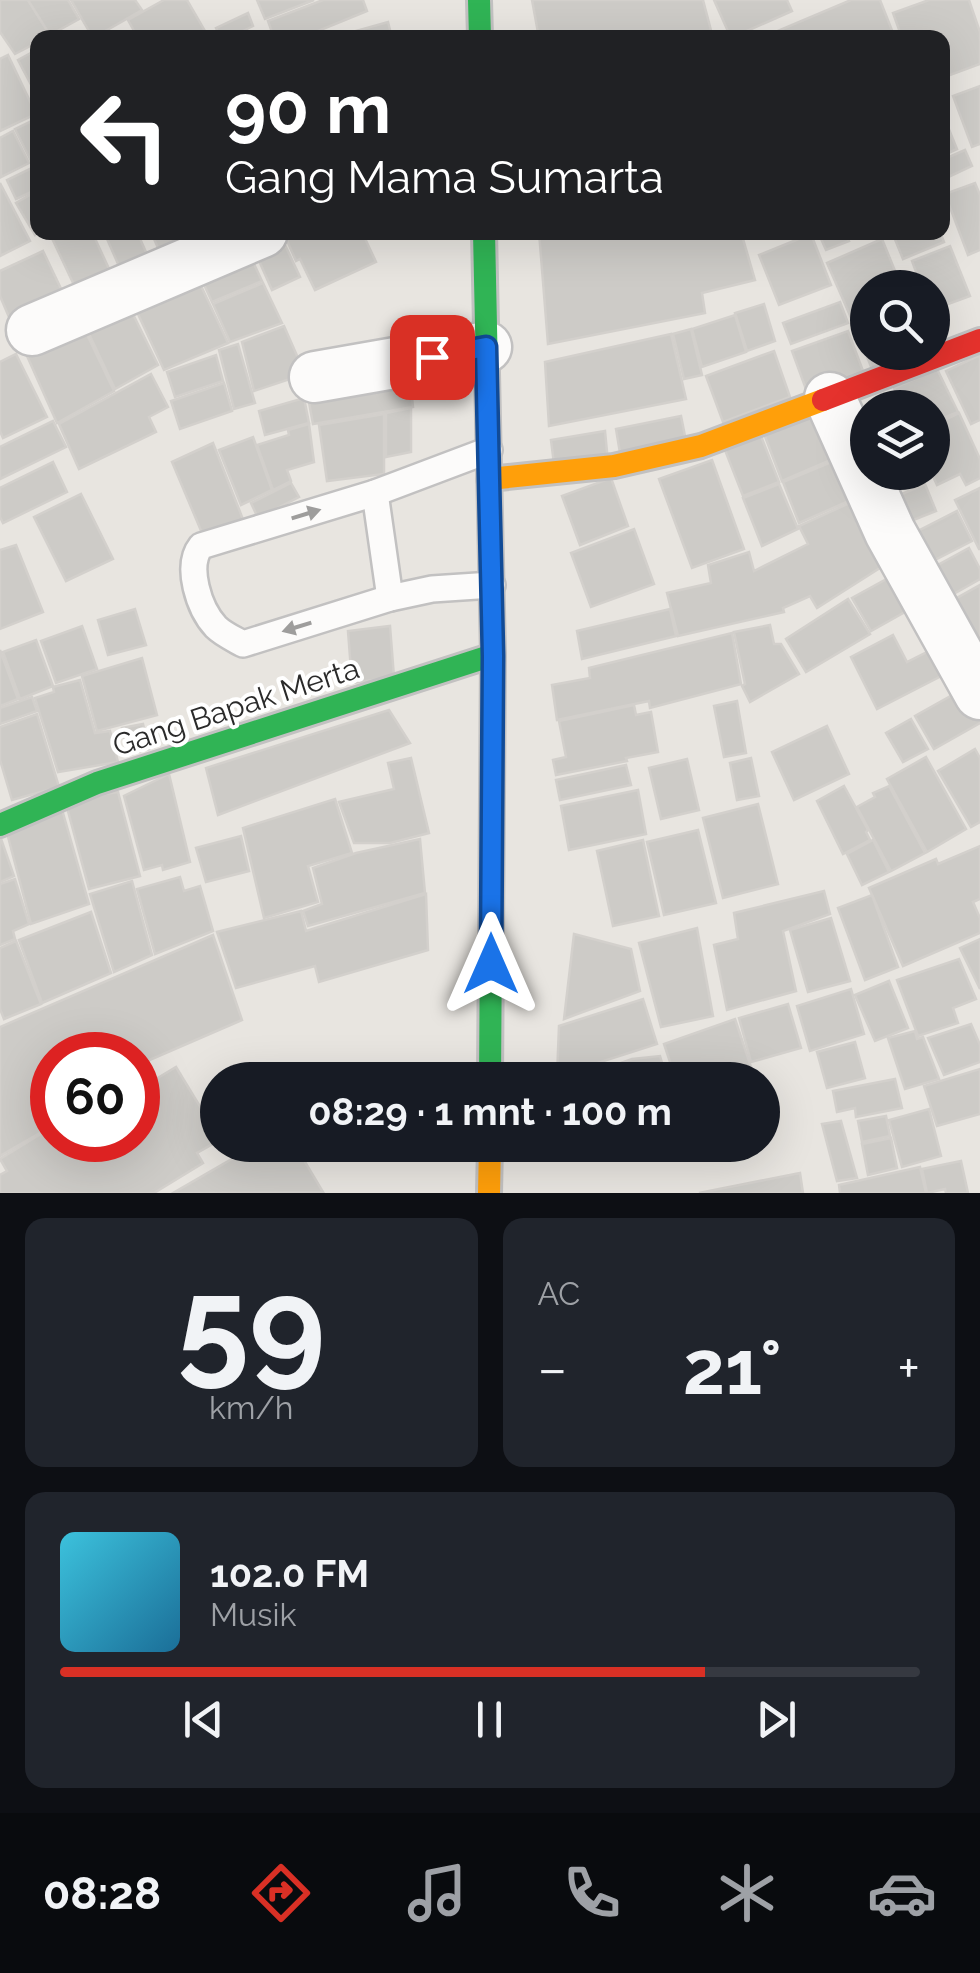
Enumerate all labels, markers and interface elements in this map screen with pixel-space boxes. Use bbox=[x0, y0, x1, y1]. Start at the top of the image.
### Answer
text: 90 m bbox=[225, 67, 391, 149]
icon: left bbox=[60, 70, 190, 200]
text: Gang Mama Sumarta bbox=[225, 151, 664, 204]
map controls bbox=[850, 270, 950, 490]
button: search bbox=[850, 270, 950, 370]
pin bbox=[390, 315, 475, 400]
icon: arrive bbox=[405, 330, 460, 385]
button: layers bbox=[850, 390, 950, 490]
one-way arrow bbox=[291, 506, 321, 521]
one-way arrow bbox=[282, 620, 312, 635]
street label: Gang Bapak Merta bbox=[108, 650, 363, 763]
position arrow bbox=[439, 912, 543, 1016]
speed limit sign: 60 bbox=[30, 1032, 160, 1162]
text: 08:29 · 1 mnt · 100 m bbox=[308, 1089, 672, 1134]
text: 59 bbox=[177, 1248, 326, 1400]
text: AC bbox=[538, 1275, 580, 1312]
text: 21° bbox=[683, 1323, 782, 1412]
text: − bbox=[538, 1336, 567, 1401]
text: + bbox=[897, 1336, 920, 1401]
text: km/h bbox=[209, 1389, 293, 1426]
text: 102.0 FM bbox=[210, 1551, 369, 1596]
text: Musik bbox=[210, 1596, 296, 1633]
icon: previous bbox=[176, 1692, 231, 1747]
icon: pause bbox=[462, 1692, 517, 1747]
icon: next bbox=[749, 1692, 804, 1747]
icon: directions bbox=[246, 1858, 316, 1928]
icon: music bbox=[402, 1858, 472, 1928]
icon: phone bbox=[557, 1858, 627, 1928]
icon: climate bbox=[712, 1858, 782, 1928]
icon: car bbox=[867, 1858, 937, 1928]
text: 08:28 bbox=[43, 1867, 161, 1920]

